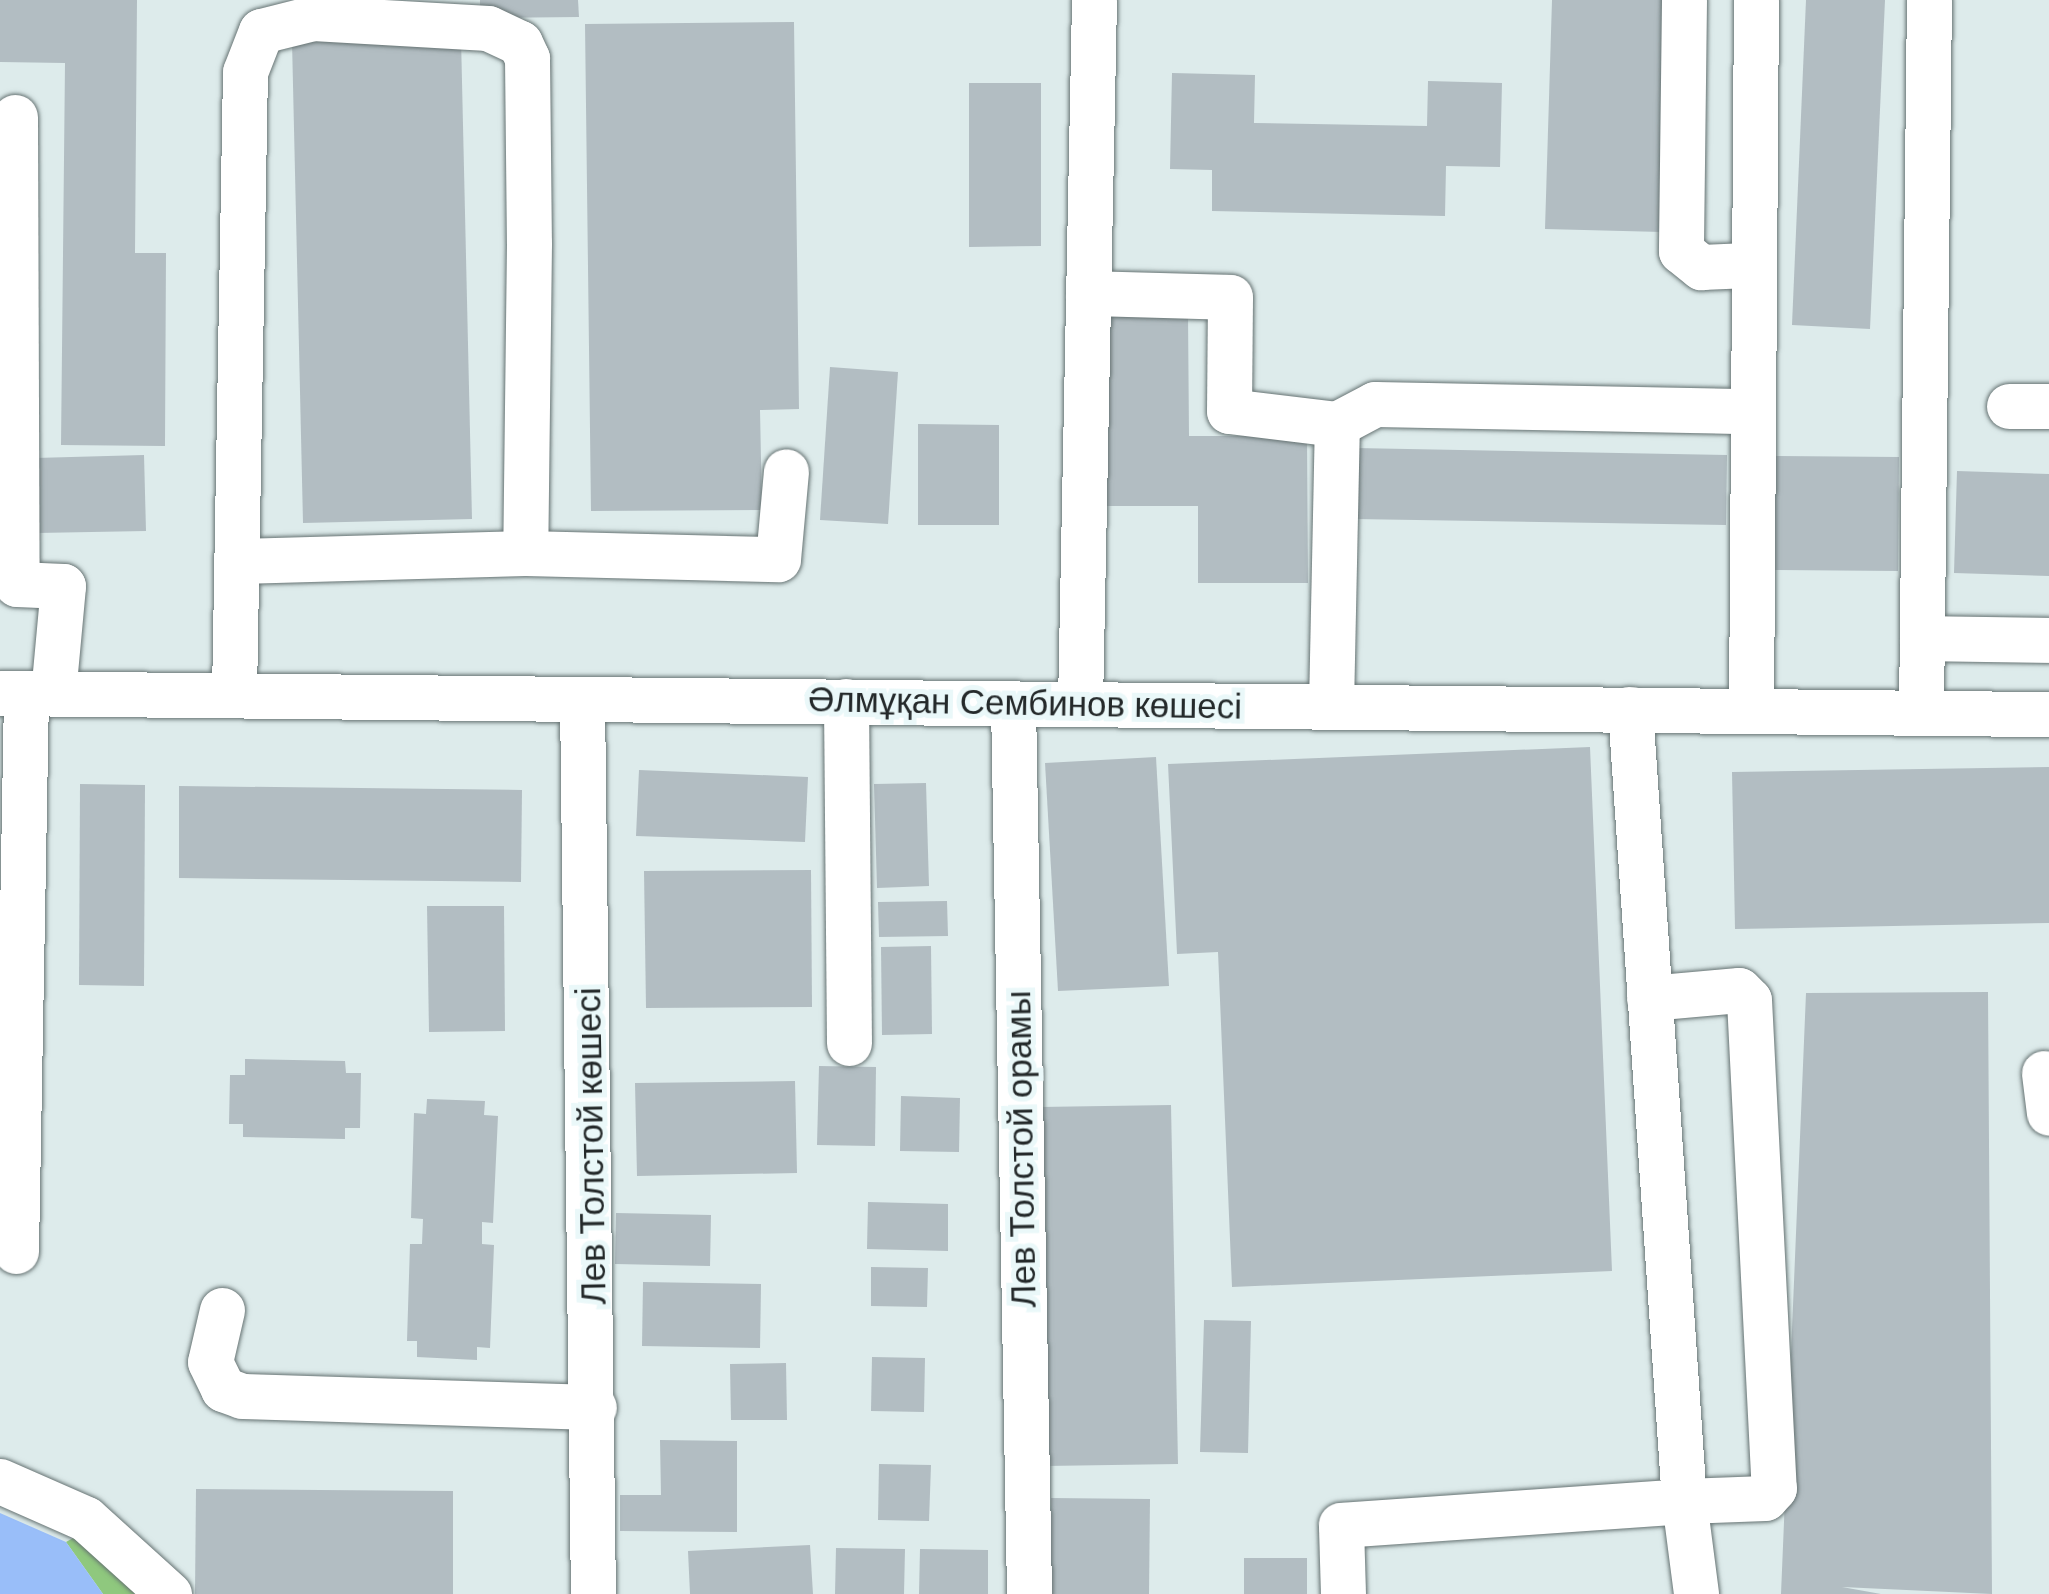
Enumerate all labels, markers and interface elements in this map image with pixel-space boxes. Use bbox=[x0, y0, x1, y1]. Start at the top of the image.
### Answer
street label: Әлмұқан Сембинов көшесі bbox=[808, 678, 1242, 728]
street label: Лев Толстой көшесі bbox=[567, 987, 615, 1305]
street label: Лев Толстой орамы bbox=[997, 990, 1045, 1308]

